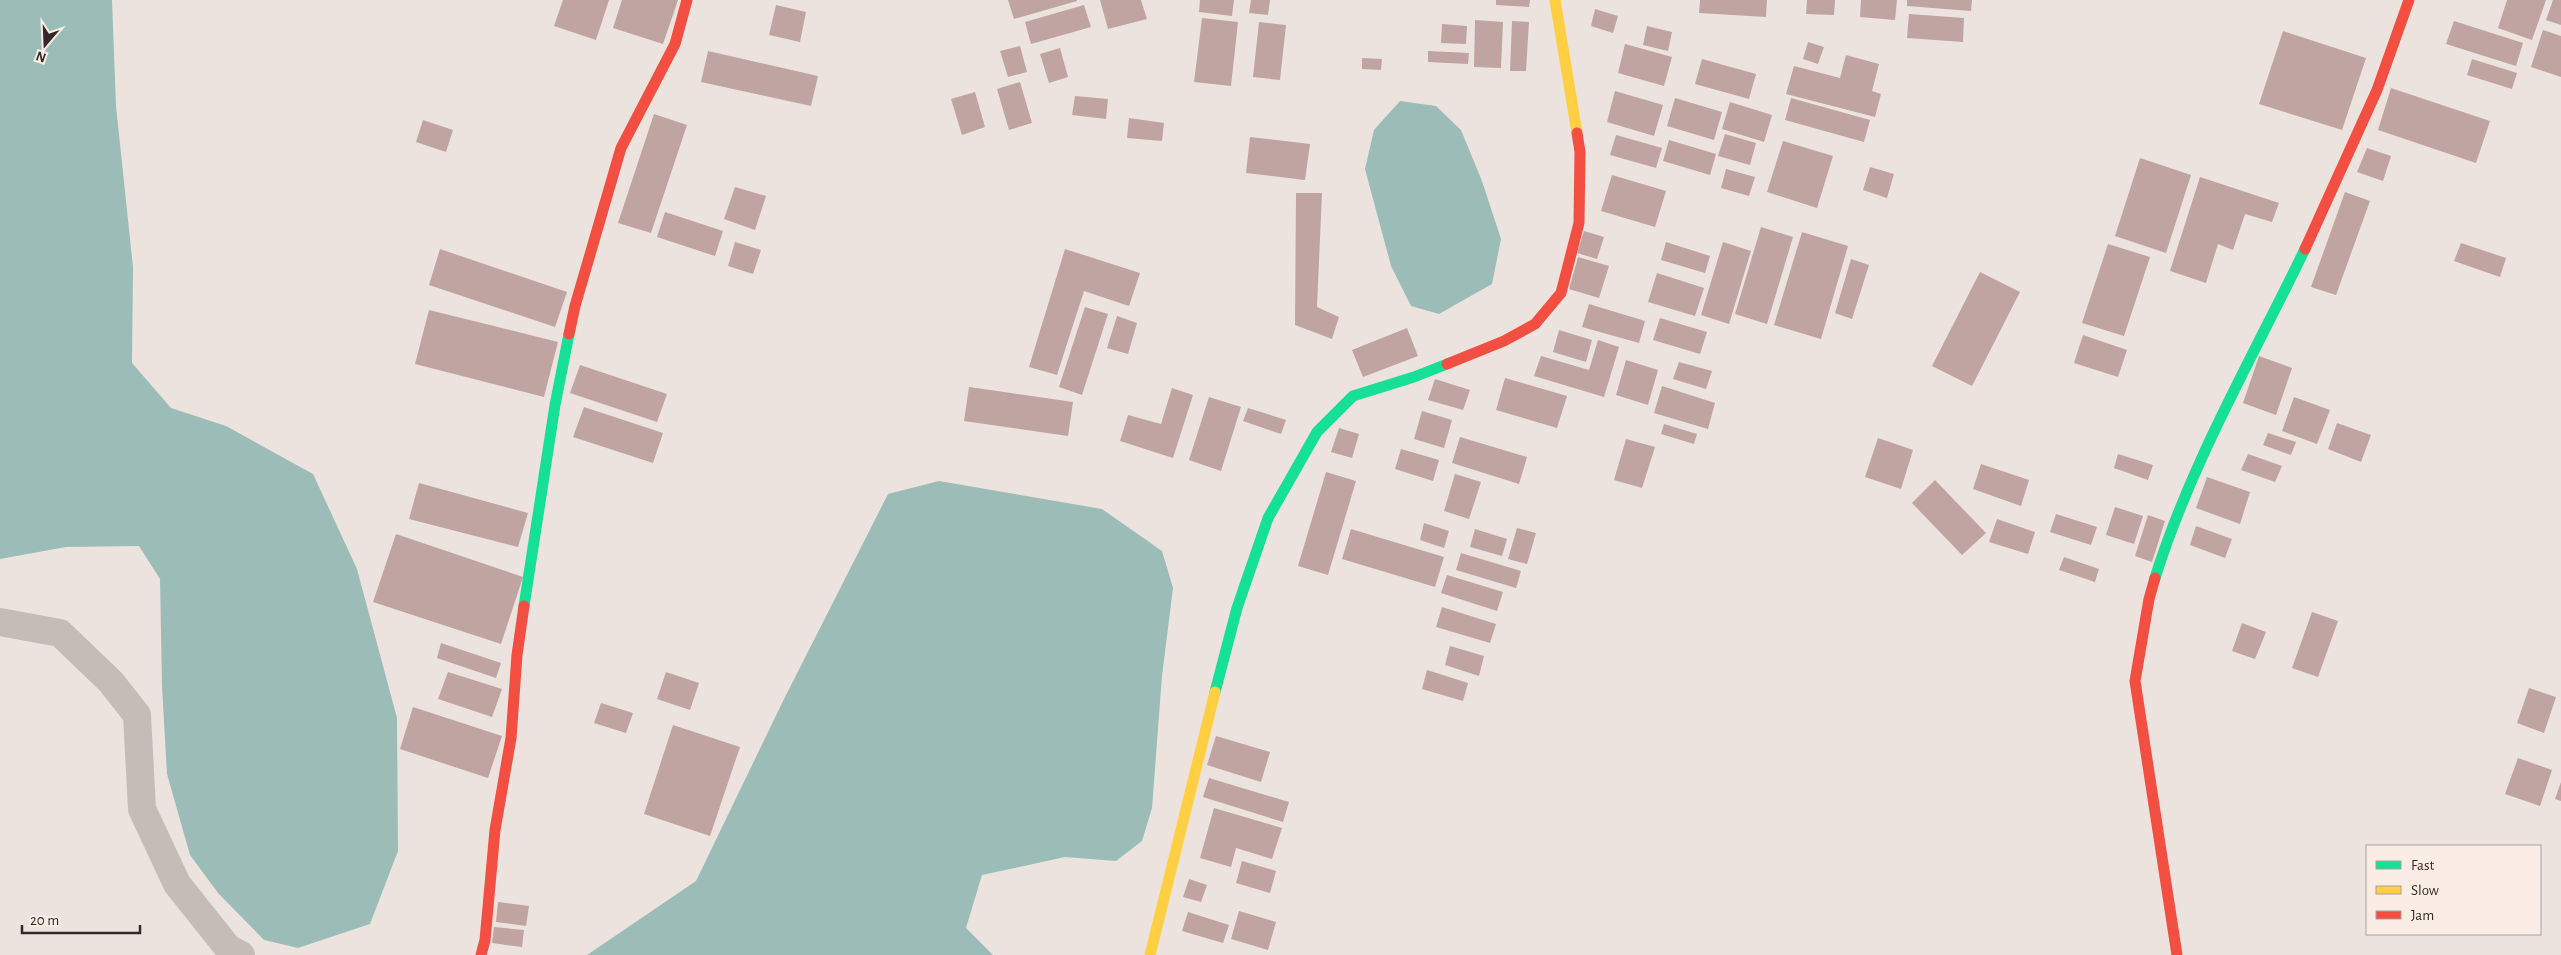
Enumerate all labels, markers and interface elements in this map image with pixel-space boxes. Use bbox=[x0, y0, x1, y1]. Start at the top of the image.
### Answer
north arrow bbox=[20, 20, 70, 70]
text: N bbox=[34, 48, 48, 65]
legend bbox=[2366, 845, 2541, 935]
text: Fast bbox=[2411, 858, 2435, 873]
text: Slow bbox=[2411, 883, 2439, 898]
scale bar bbox=[22, 902, 140, 934]
text: Jam bbox=[2411, 908, 2434, 923]
text: 20 m bbox=[30, 913, 59, 928]

